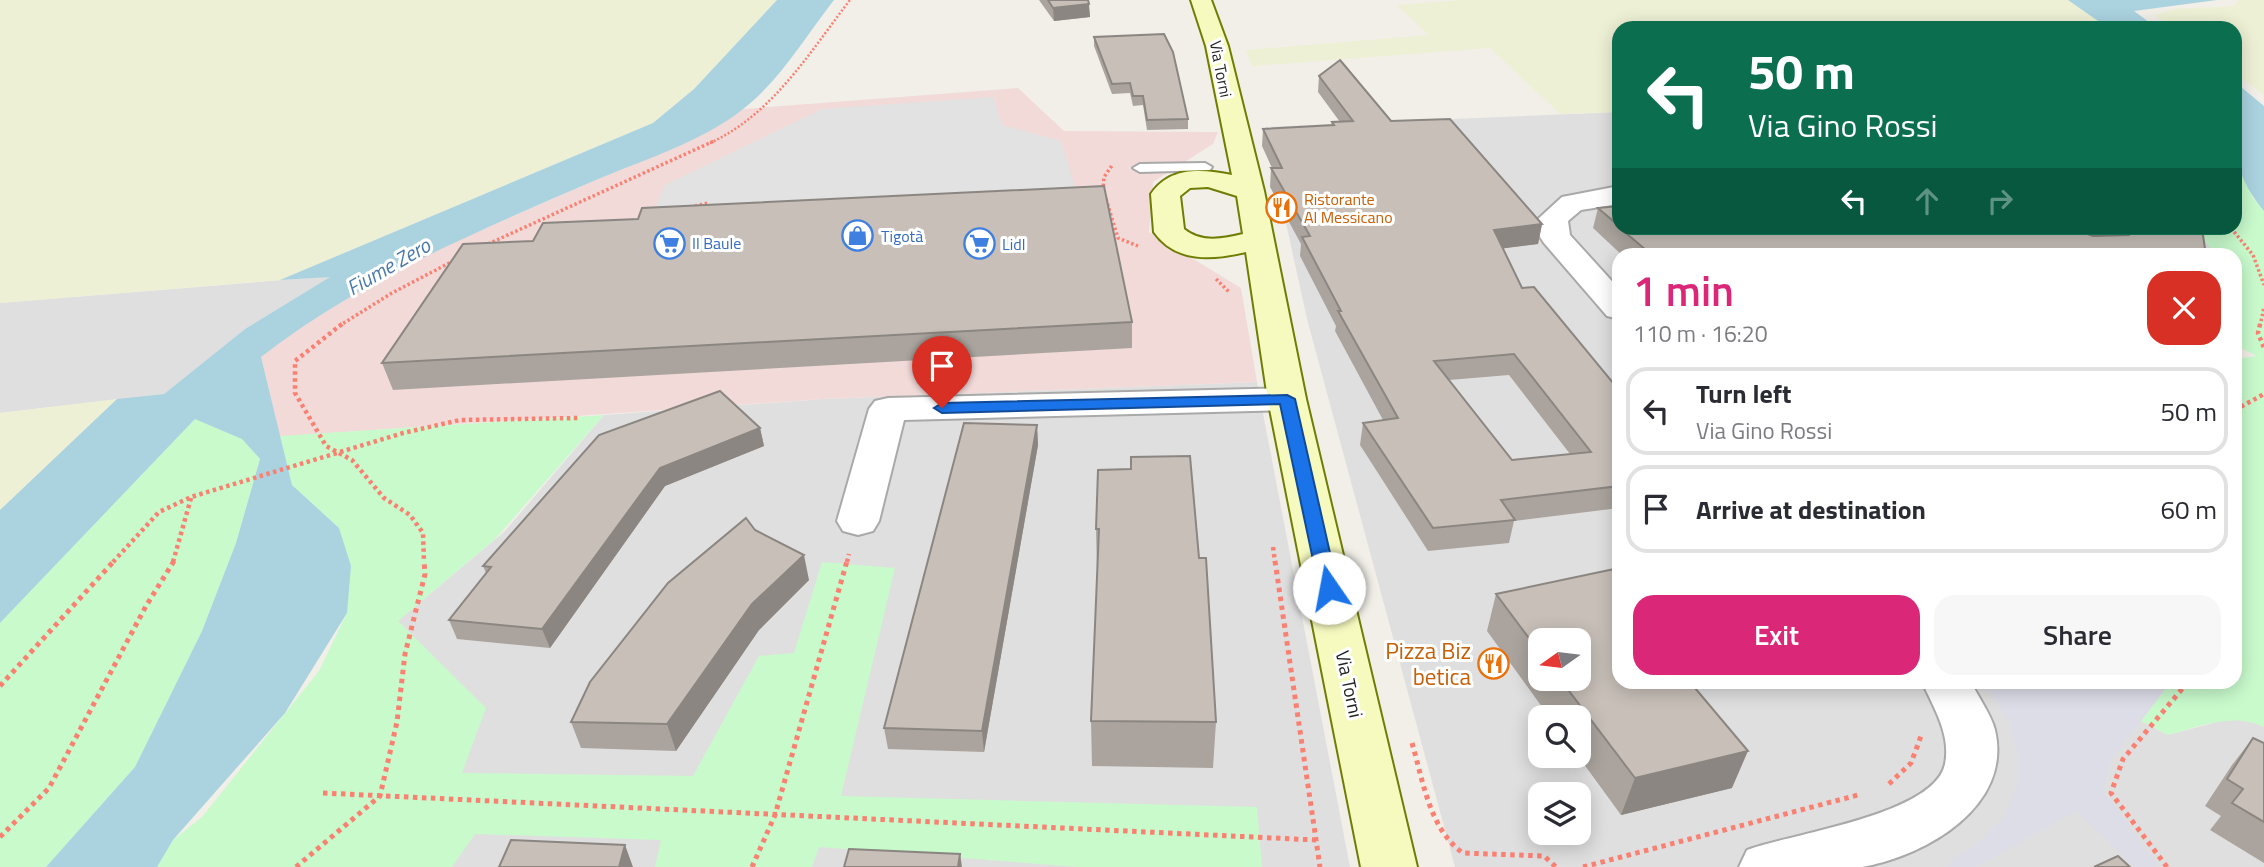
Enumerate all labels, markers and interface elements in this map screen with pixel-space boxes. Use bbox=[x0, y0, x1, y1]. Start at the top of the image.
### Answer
text: 50 m bbox=[1748, 33, 1855, 108]
street label: Via Torni bbox=[1204, 39, 1238, 99]
icon: left bbox=[1633, 49, 1724, 140]
text: Via Gino Rossi bbox=[1748, 101, 1938, 149]
icon: left bbox=[1835, 182, 1873, 220]
icon: ahead bbox=[1908, 182, 1946, 220]
icon: right bbox=[1981, 182, 2019, 220]
place label: Ristorante Al Messicano bbox=[1304, 187, 1393, 229]
restaurant icon: Ristorante Al Messicano bbox=[1264, 191, 1298, 225]
shop icon: Tigotà bbox=[841, 219, 875, 253]
place label: Tigotà bbox=[881, 224, 923, 248]
supermarket icon: Il Baule bbox=[652, 226, 686, 260]
supermarket icon: Lidl bbox=[962, 227, 996, 261]
water label: Fiume Zero bbox=[340, 229, 436, 303]
place label: Il Baule bbox=[692, 231, 741, 255]
place label: Lidl bbox=[1002, 232, 1025, 256]
text: 1 min bbox=[1633, 258, 1734, 322]
button: close bbox=[2147, 271, 2221, 345]
text: 110 m · 16:20 bbox=[1633, 316, 1768, 351]
pin bbox=[912, 336, 972, 408]
icon: arrive bbox=[923, 347, 961, 385]
text: Turn left bbox=[1696, 374, 1791, 413]
icon: left bbox=[1637, 392, 1675, 430]
text: 50 m bbox=[2160, 392, 2217, 431]
text: Via Gino Rossi bbox=[1696, 413, 1832, 448]
icon: arrive bbox=[1637, 490, 1675, 528]
text: Arrive at destination bbox=[1696, 490, 1926, 529]
text: 60 m bbox=[2160, 490, 2217, 529]
position arrow bbox=[1292, 551, 1366, 625]
button: Exit bbox=[1633, 595, 1920, 675]
button: Share bbox=[1934, 595, 2221, 675]
north arrow bbox=[1528, 628, 1591, 691]
map controls bbox=[1528, 628, 1591, 845]
place label: Pizza Biz betica bbox=[1385, 633, 1471, 694]
restaurant icon: Pizza Biz betica bbox=[1477, 646, 1511, 680]
street label: Via Torni bbox=[1329, 648, 1371, 720]
button: search bbox=[1528, 705, 1591, 768]
button: layers bbox=[1528, 782, 1591, 845]

